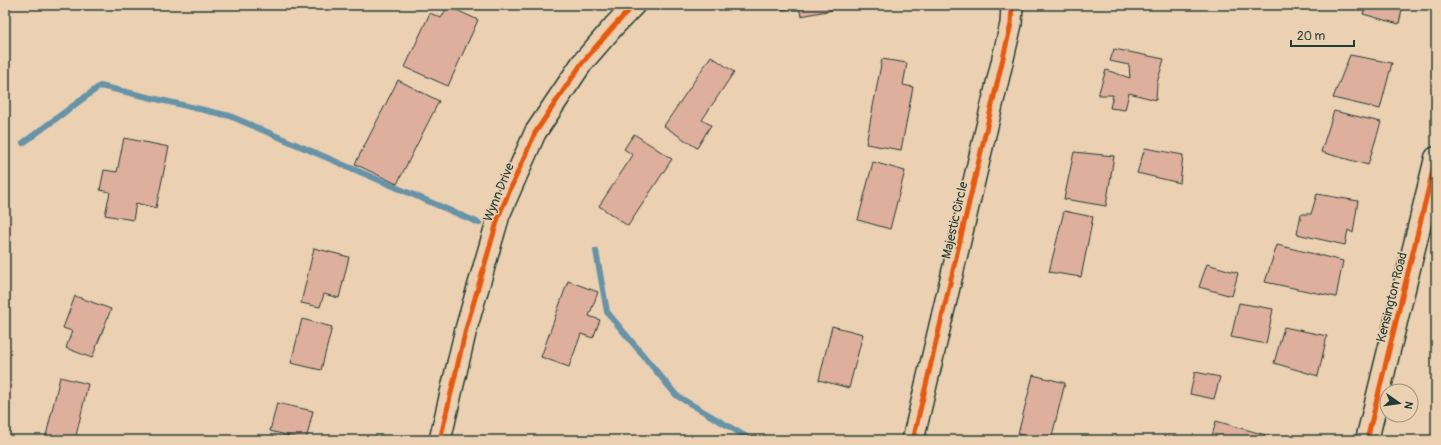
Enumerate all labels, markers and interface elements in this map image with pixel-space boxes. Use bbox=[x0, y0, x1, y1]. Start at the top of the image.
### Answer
scale bar bbox=[1291, 22, 1354, 48]
text: 20 m bbox=[1297, 29, 1326, 44]
street label: Wynn Drive bbox=[480, 160, 518, 224]
street label: Majestic Circle bbox=[938, 180, 972, 260]
street label: Kensington Road bbox=[1373, 251, 1411, 344]
north arrow bbox=[1379, 383, 1419, 423]
text: N bbox=[1401, 400, 1415, 411]

